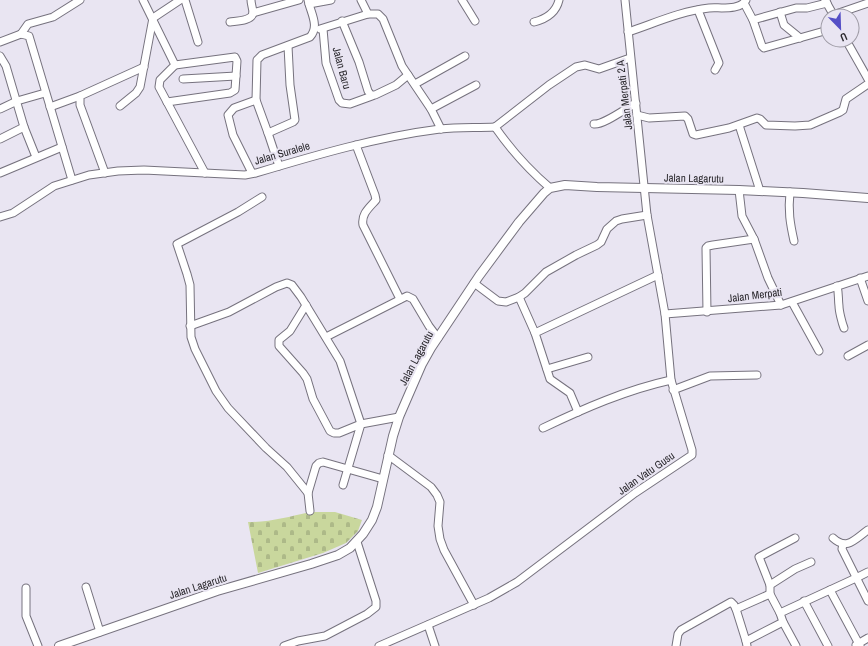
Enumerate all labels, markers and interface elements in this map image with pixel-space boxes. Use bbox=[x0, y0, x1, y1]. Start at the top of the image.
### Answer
north arrow bbox=[820, 8, 860, 48]
text: U bbox=[838, 29, 850, 45]
street label: Jalan Baru bbox=[330, 45, 354, 91]
street label: Jalan Merpati 2 A bbox=[613, 58, 635, 131]
street label: Jalan Suralele bbox=[253, 138, 311, 168]
street label: Jalan Lagarutu bbox=[664, 170, 724, 186]
street label: Jalan Merpati bbox=[727, 285, 783, 305]
street label: Jalan Lagarutu bbox=[396, 328, 436, 388]
street label: Jalan Vatu Gusu bbox=[615, 448, 677, 498]
street label: Jalan Lagarutu bbox=[167, 570, 229, 602]

